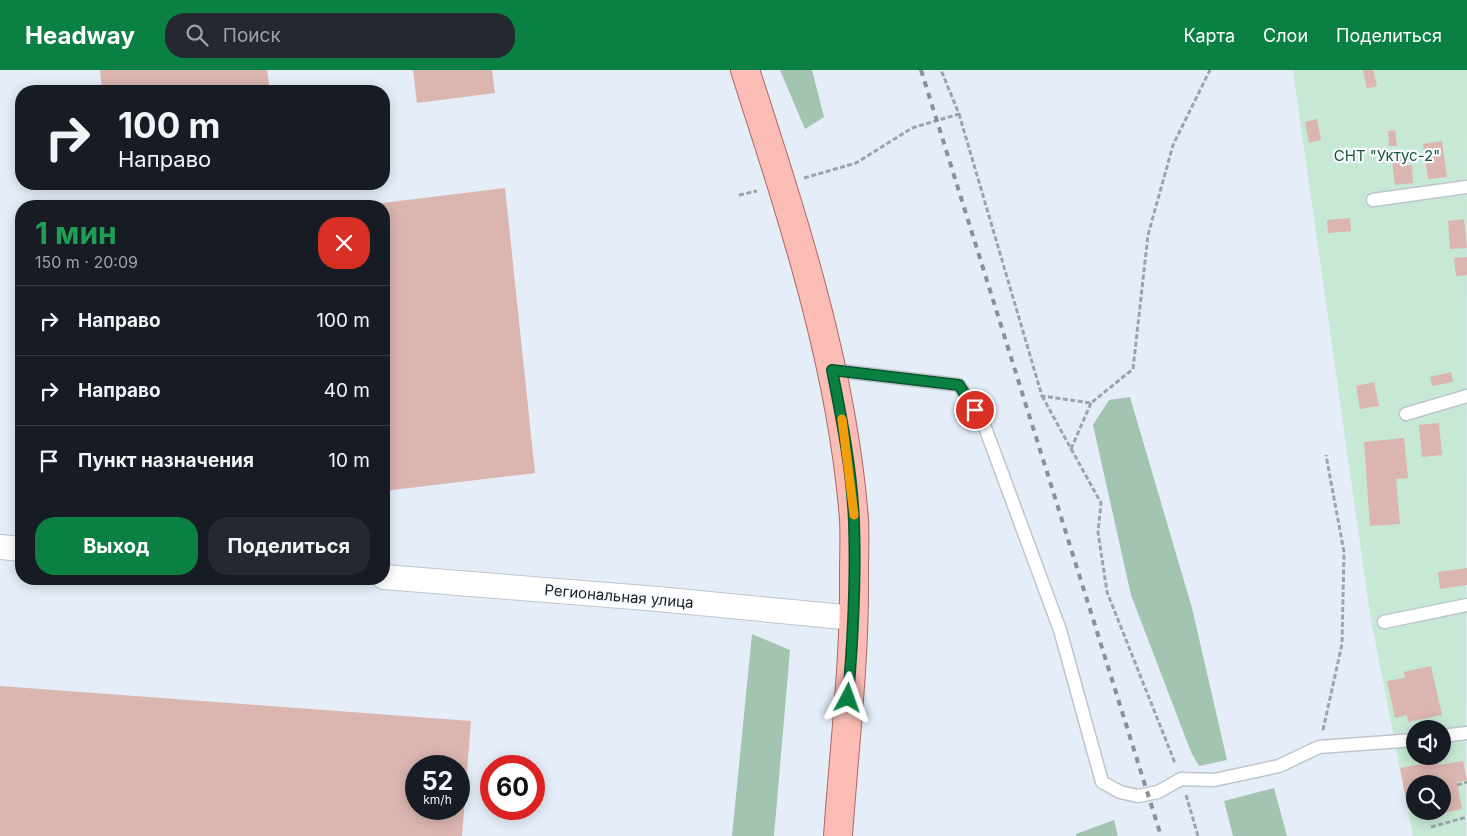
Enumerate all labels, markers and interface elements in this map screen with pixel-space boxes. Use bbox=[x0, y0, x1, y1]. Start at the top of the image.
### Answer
search box bbox=[165, 13, 515, 58]
text: Headway bbox=[25, 21, 135, 50]
icon: search bbox=[183, 21, 211, 49]
text: Поиск bbox=[223, 24, 281, 47]
text: Карта bbox=[1183, 25, 1235, 46]
text: Слои bbox=[1263, 25, 1308, 46]
text: Поделиться bbox=[1336, 25, 1442, 46]
text: 100 m bbox=[118, 104, 221, 146]
icon: right bbox=[35, 105, 100, 170]
text: Направо bbox=[118, 146, 211, 172]
park label: СНТ "Уктус-2" bbox=[1334, 146, 1440, 165]
text: 1 мин bbox=[35, 215, 117, 251]
button: close bbox=[318, 217, 370, 269]
text: 150 m · 20:09 bbox=[35, 252, 138, 272]
icon: right bbox=[35, 307, 63, 335]
text: Направо bbox=[78, 309, 161, 332]
text: 100 m bbox=[316, 309, 370, 332]
icon: right bbox=[35, 377, 63, 405]
text: Направо bbox=[78, 379, 161, 402]
text: 40 m bbox=[324, 379, 370, 402]
pin bbox=[954, 389, 996, 431]
icon: arrive bbox=[961, 396, 989, 424]
icon: arrive bbox=[35, 447, 63, 475]
text: Пункт назначения bbox=[78, 449, 254, 472]
text: 10 m bbox=[328, 449, 370, 472]
button: Выход bbox=[35, 517, 198, 575]
button: Поделиться bbox=[208, 517, 370, 575]
street label: Региональная улица bbox=[544, 580, 694, 612]
position arrow bbox=[821, 671, 873, 723]
map controls bbox=[1406, 720, 1451, 820]
button: sound bbox=[1406, 720, 1451, 765]
speed limit sign: 60 bbox=[480, 755, 545, 820]
text: 52 bbox=[422, 766, 453, 796]
button: search bbox=[1406, 775, 1451, 820]
text: km/h bbox=[423, 792, 452, 807]

